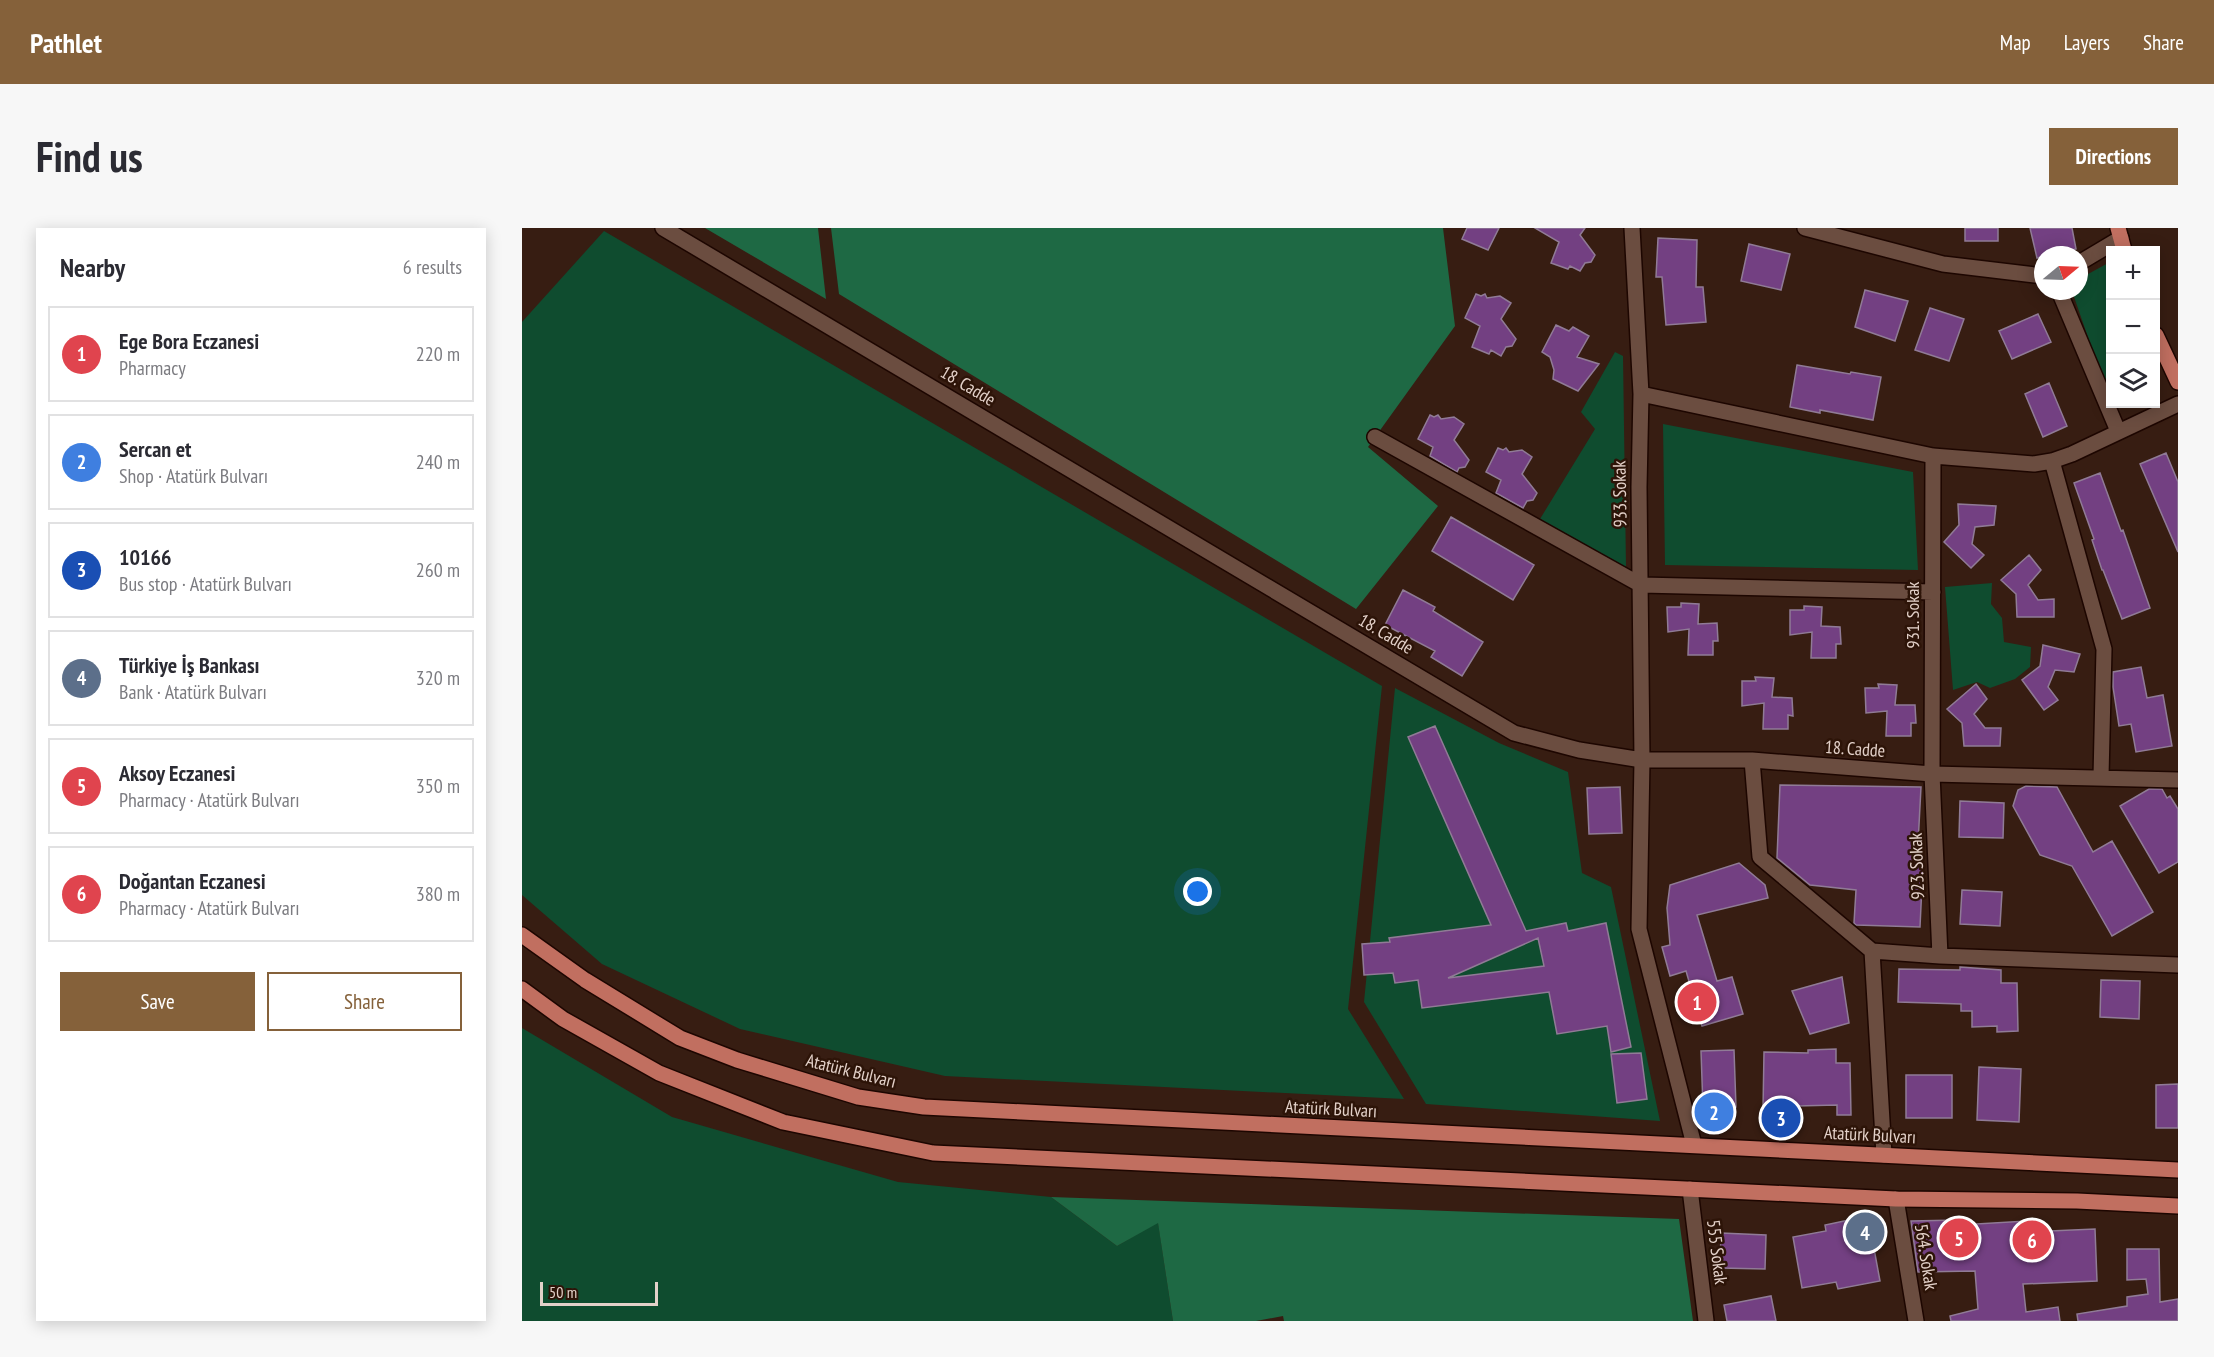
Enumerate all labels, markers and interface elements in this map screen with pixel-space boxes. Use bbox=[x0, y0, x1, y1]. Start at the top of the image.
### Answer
text: Pathlet bbox=[30, 24, 102, 61]
text: Map bbox=[2000, 29, 2031, 56]
text: Layers bbox=[2064, 29, 2110, 56]
text: Share bbox=[2143, 29, 2184, 56]
button: Directions bbox=[2049, 128, 2178, 185]
text: Find us bbox=[36, 129, 143, 184]
north arrow bbox=[2034, 246, 2088, 300]
map controls bbox=[2106, 246, 2160, 408]
button: + bbox=[2106, 246, 2160, 300]
text: Nearby bbox=[60, 251, 125, 284]
text: 6 results bbox=[403, 254, 462, 280]
button: − bbox=[2106, 300, 2160, 354]
text: Ege Bora Eczanesi bbox=[119, 327, 259, 355]
text: 1 bbox=[77, 341, 86, 367]
text: 220 m bbox=[416, 341, 460, 367]
button: layers bbox=[2106, 354, 2160, 408]
text: Pharmacy bbox=[119, 355, 186, 381]
street label: 18. Cadde bbox=[937, 360, 1000, 411]
text: Sercan et bbox=[119, 435, 192, 463]
text: 2 bbox=[77, 449, 86, 475]
text: 240 m bbox=[416, 449, 460, 475]
street label: 933. Sokak bbox=[1607, 460, 1632, 528]
text: Shop · Atatürk Bulvarı bbox=[119, 463, 268, 489]
text: 10166 bbox=[119, 543, 172, 571]
text: 3 bbox=[77, 557, 86, 583]
text: 260 m bbox=[416, 557, 460, 583]
text: Bus stop · Atatürk Bulvarı bbox=[119, 571, 292, 597]
street label: 931. Sokak bbox=[1901, 582, 1924, 648]
street label: 18. Cadde bbox=[1355, 608, 1418, 659]
text: Türkiye İş Bankası bbox=[119, 651, 260, 679]
text: 4 bbox=[77, 665, 86, 691]
text: 320 m bbox=[416, 665, 460, 691]
text: Bank · Atatürk Bulvarı bbox=[119, 679, 267, 705]
street label: 18. Cadde bbox=[1824, 735, 1886, 762]
text: Aksoy Eczanesi bbox=[119, 759, 235, 787]
text: 5 bbox=[77, 773, 86, 799]
text: 350 m bbox=[416, 773, 460, 799]
text: Pharmacy · Atatürk Bulvarı bbox=[119, 787, 300, 813]
street label: 923. Sokak bbox=[1904, 832, 1929, 900]
text: Doğantan Eczanesi bbox=[119, 867, 266, 895]
your location bbox=[1183, 877, 1212, 906]
text: 6 bbox=[77, 881, 86, 907]
text: 380 m bbox=[416, 881, 460, 907]
text: Pharmacy · Atatürk Bulvarı bbox=[119, 895, 300, 921]
button: Save bbox=[60, 972, 255, 1031]
button: Share bbox=[267, 972, 462, 1031]
pin: 1 bbox=[1678, 980, 1716, 1024]
street label: Atatürk Bulvarı bbox=[804, 1048, 899, 1093]
pin: 2 bbox=[1694, 1090, 1734, 1134]
street label: Atatürk Bulvarı bbox=[1284, 1095, 1378, 1122]
pin: 3 bbox=[1762, 1096, 1800, 1140]
street label: Atatürk Bulvarı bbox=[1823, 1121, 1917, 1148]
pin: 4 bbox=[1846, 1210, 1884, 1254]
pin: 5 bbox=[1940, 1216, 1978, 1260]
street label: 555 Sokak bbox=[1702, 1218, 1733, 1285]
pin: 6 bbox=[2012, 1218, 2052, 1262]
street label: 564. Sokak bbox=[1910, 1222, 1943, 1292]
scale bar bbox=[540, 1279, 658, 1306]
text: 50 m bbox=[549, 1282, 577, 1302]

